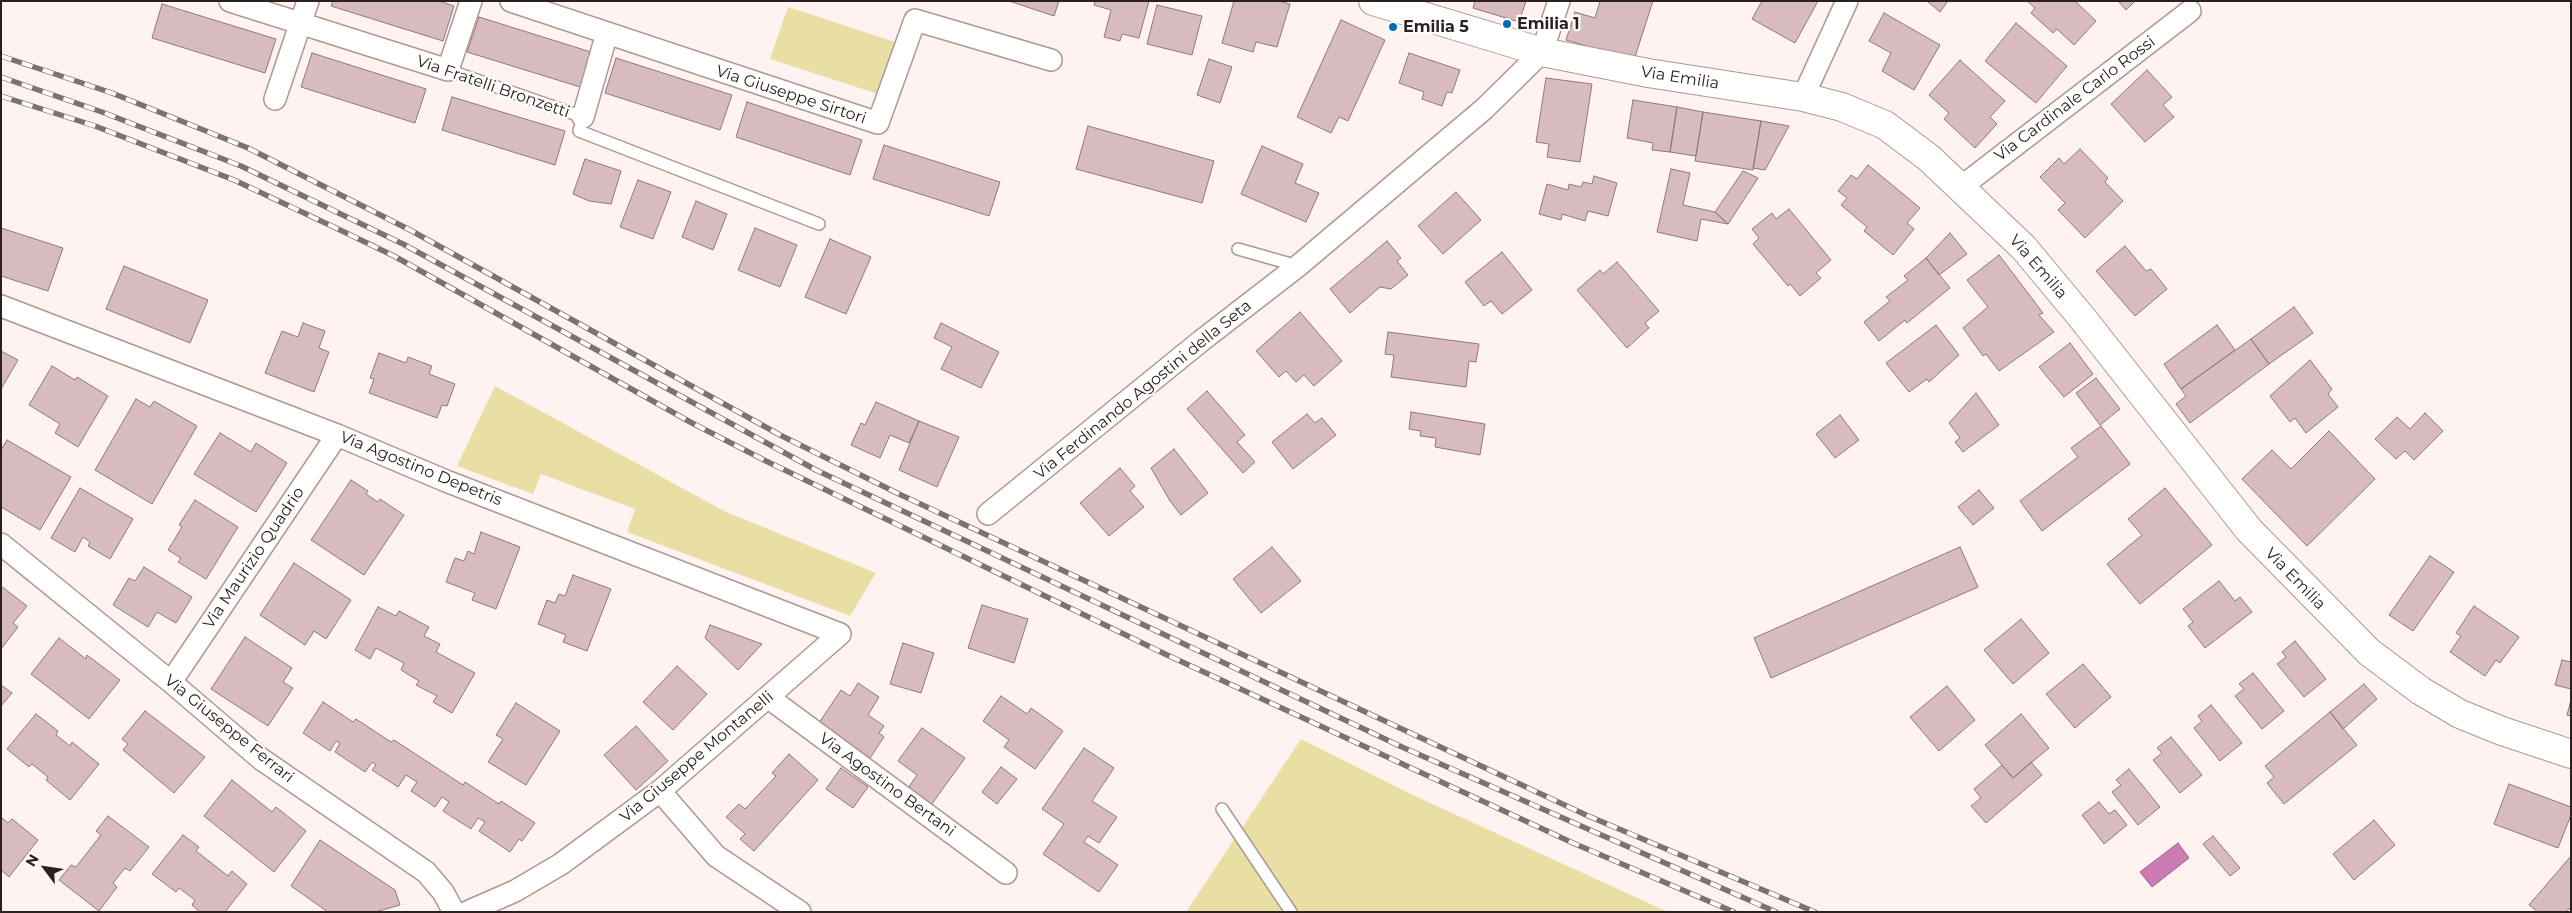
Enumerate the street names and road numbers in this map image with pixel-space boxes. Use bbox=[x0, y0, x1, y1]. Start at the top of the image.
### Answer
street label: Via Cardinale Carlo Rossi bbox=[1991, 32, 2159, 166]
street label: Via Fratelli Bronzetti bbox=[414, 52, 572, 122]
street label: Via Giuseppe Sirtori bbox=[713, 62, 869, 128]
street label: Via Emilia bbox=[1640, 62, 1720, 94]
street label: Via Emilia bbox=[2005, 231, 2071, 303]
street label: Via Ferdinando Agostini della Seta bbox=[1030, 296, 1256, 484]
street label: Via Agostino Depetris bbox=[337, 428, 505, 510]
street label: Via Maurizio Quadrio bbox=[199, 484, 309, 632]
street label: Via Emilia bbox=[2261, 544, 2329, 614]
street label: Via Giuseppe Ferrari bbox=[160, 671, 298, 787]
street label: Via Giuseppe Montanelli bbox=[616, 687, 778, 827]
street label: Via Agostino Bertani bbox=[815, 729, 959, 841]

